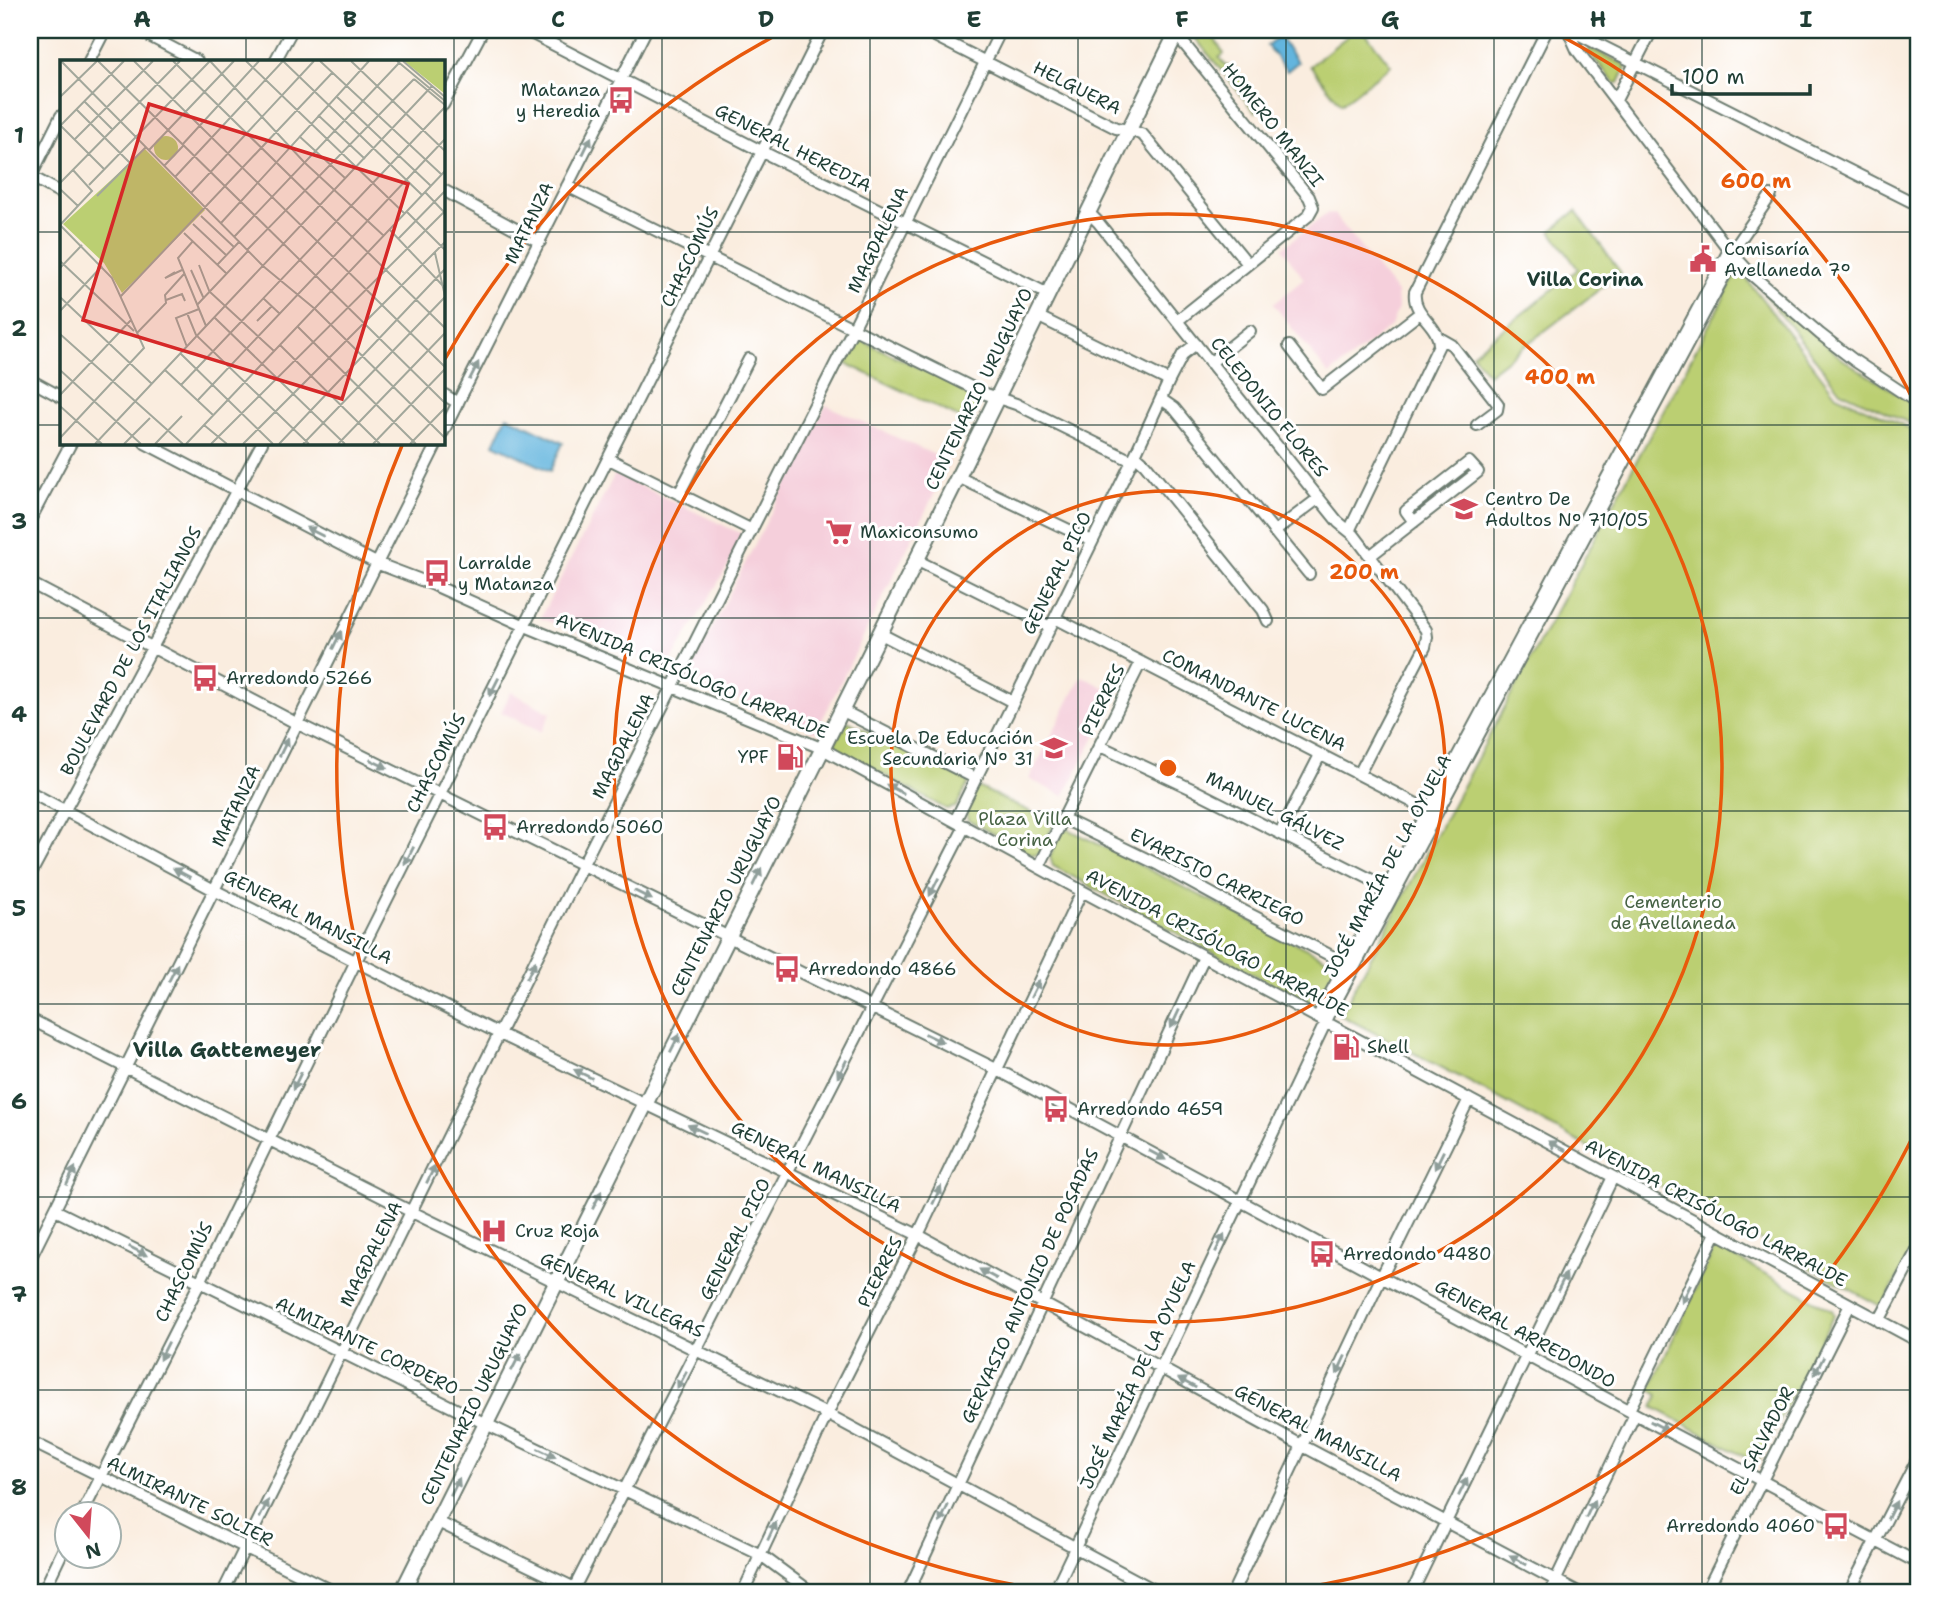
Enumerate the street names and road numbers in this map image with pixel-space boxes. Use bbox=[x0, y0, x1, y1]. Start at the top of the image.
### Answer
street label: HELGUERA bbox=[1029, 56, 1125, 120]
street label: HOMERO MANZI bbox=[1217, 58, 1329, 192]
street label: GENERAL HEREDIA bbox=[711, 98, 875, 198]
street label: MATANZA bbox=[499, 178, 559, 268]
street label: MAGDALENA bbox=[842, 183, 914, 297]
street label: CHASCOMÚS bbox=[655, 203, 725, 311]
street label: CENTENARIO URUGUAYO bbox=[920, 284, 1038, 494]
street label: CELEDONIO FLORES bbox=[1205, 332, 1333, 482]
street label: GENERAL PICO bbox=[1017, 508, 1097, 638]
street label: BOULEVARD DE LOS ITALIANOS bbox=[55, 522, 207, 780]
street label: AVENIDA CRISÓLOGO LARRALDE bbox=[552, 608, 832, 744]
street label: COMANDANTE LUCENA bbox=[1158, 643, 1350, 757]
street label: PIERRES bbox=[1075, 660, 1131, 740]
street label: MAGDALENA bbox=[586, 689, 660, 803]
street label: CHASCOMÚS bbox=[401, 709, 471, 817]
street label: JOSÉ MARÍA DE LA OYUELA bbox=[1319, 750, 1457, 982]
street label: MATANZA bbox=[206, 761, 266, 851]
street label: MANUEL GÁLVEZ bbox=[1202, 766, 1348, 856]
street label: CENTENARIO URUGUAYO bbox=[665, 792, 787, 1000]
street label: EVARISTO CARRIEGO bbox=[1126, 823, 1308, 931]
street label: AVENIDA CRISÓLOGO LARRALDE bbox=[1082, 863, 1352, 1023]
street label: GENERAL MANSILLA bbox=[220, 864, 396, 970]
street label: GENERAL MANSILLA bbox=[727, 1115, 905, 1219]
street label: AVENIDA CRISÓLOGO LARRALDE bbox=[1581, 1133, 1851, 1293]
street label: GERVASIO ANTONIO DE POSADAS bbox=[956, 1145, 1104, 1427]
street label: GENERAL PICO bbox=[694, 1174, 776, 1304]
street label: MAGDALENA bbox=[334, 1197, 408, 1311]
street label: CHASCOMÚS bbox=[149, 1218, 219, 1326]
street label: PIERRES bbox=[852, 1232, 908, 1312]
street label: GENERAL VILLEGAS bbox=[536, 1246, 708, 1344]
street label: JOSÉ MARÍA DE LA OYUELA bbox=[1074, 1257, 1202, 1493]
street label: GENERAL ARREDONDO bbox=[1430, 1274, 1620, 1394]
street label: ALMIRANTE CORDERO bbox=[271, 1291, 463, 1401]
street label: CENTENARIO URUGUAYO bbox=[415, 1299, 533, 1509]
street label: GENERAL MANSILLA bbox=[1230, 1379, 1406, 1487]
street label: EL SALVADOR bbox=[1724, 1383, 1800, 1499]
street label: ALMIRANTE SOLIER bbox=[103, 1450, 277, 1552]

